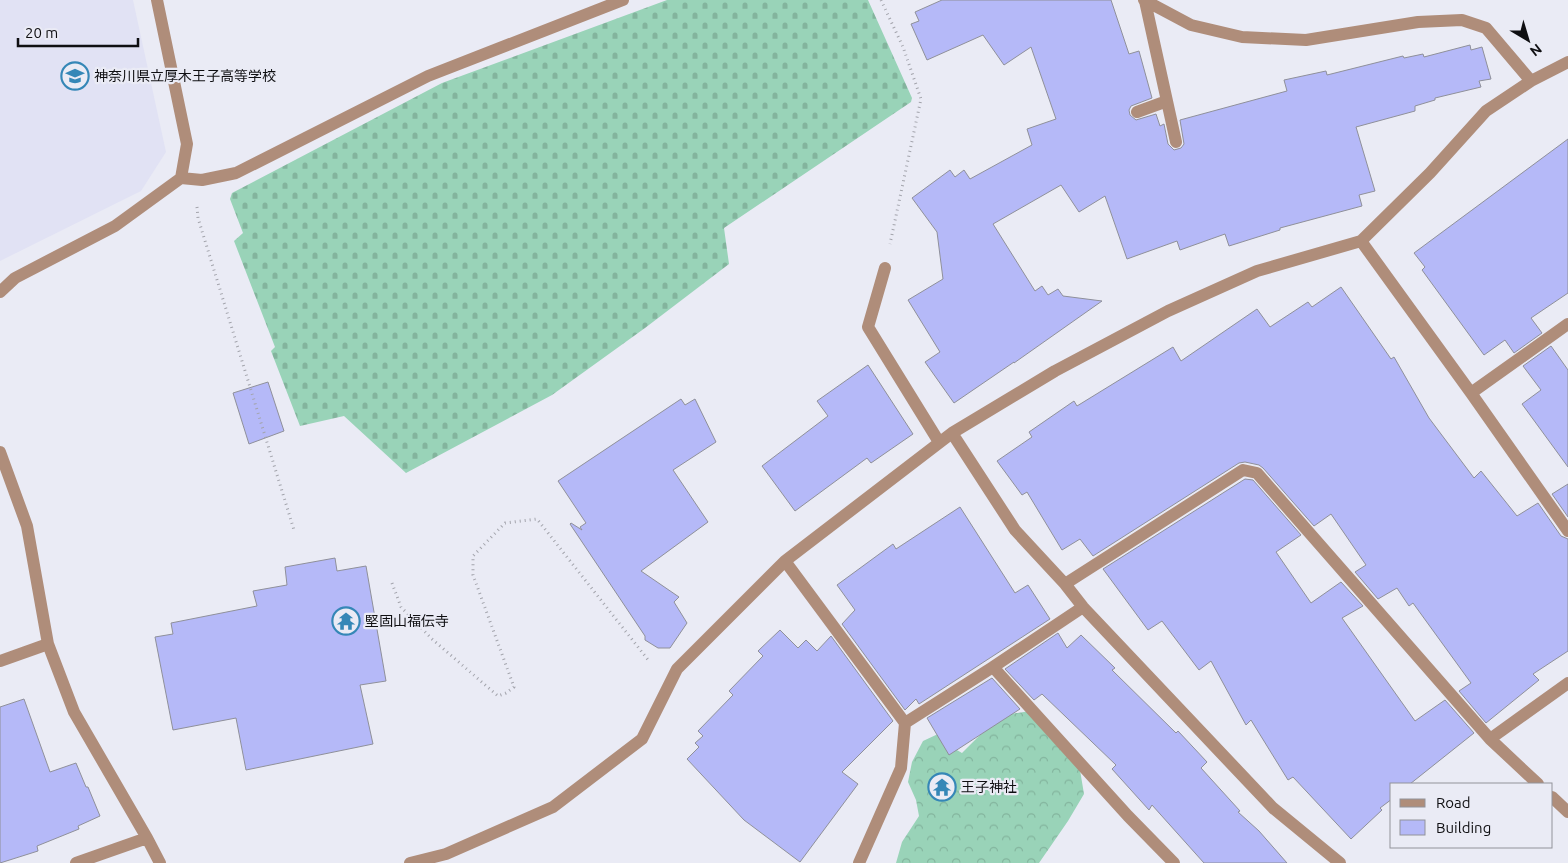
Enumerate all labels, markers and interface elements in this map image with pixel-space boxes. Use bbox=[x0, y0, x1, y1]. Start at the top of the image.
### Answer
scale bar bbox=[18, 15, 138, 47]
north arrow bbox=[1503, 15, 1553, 65]
text: 20 m bbox=[25, 24, 58, 41]
text: N bbox=[1527, 41, 1545, 60]
school or university icon: 神奈川県立厚木王子高等学校 bbox=[60, 61, 90, 91]
place label: 神奈川県立厚木王子高等学校 bbox=[94, 68, 276, 84]
temple icon: 堅固山福伝寺 bbox=[331, 606, 361, 636]
place label: 堅固山福伝寺 bbox=[365, 613, 449, 629]
temple icon: 王子神社 bbox=[927, 772, 957, 802]
place label: 王子神社 bbox=[961, 779, 1017, 795]
legend bbox=[1390, 783, 1553, 848]
text: Road bbox=[1436, 794, 1471, 811]
text: Building bbox=[1436, 819, 1491, 836]

